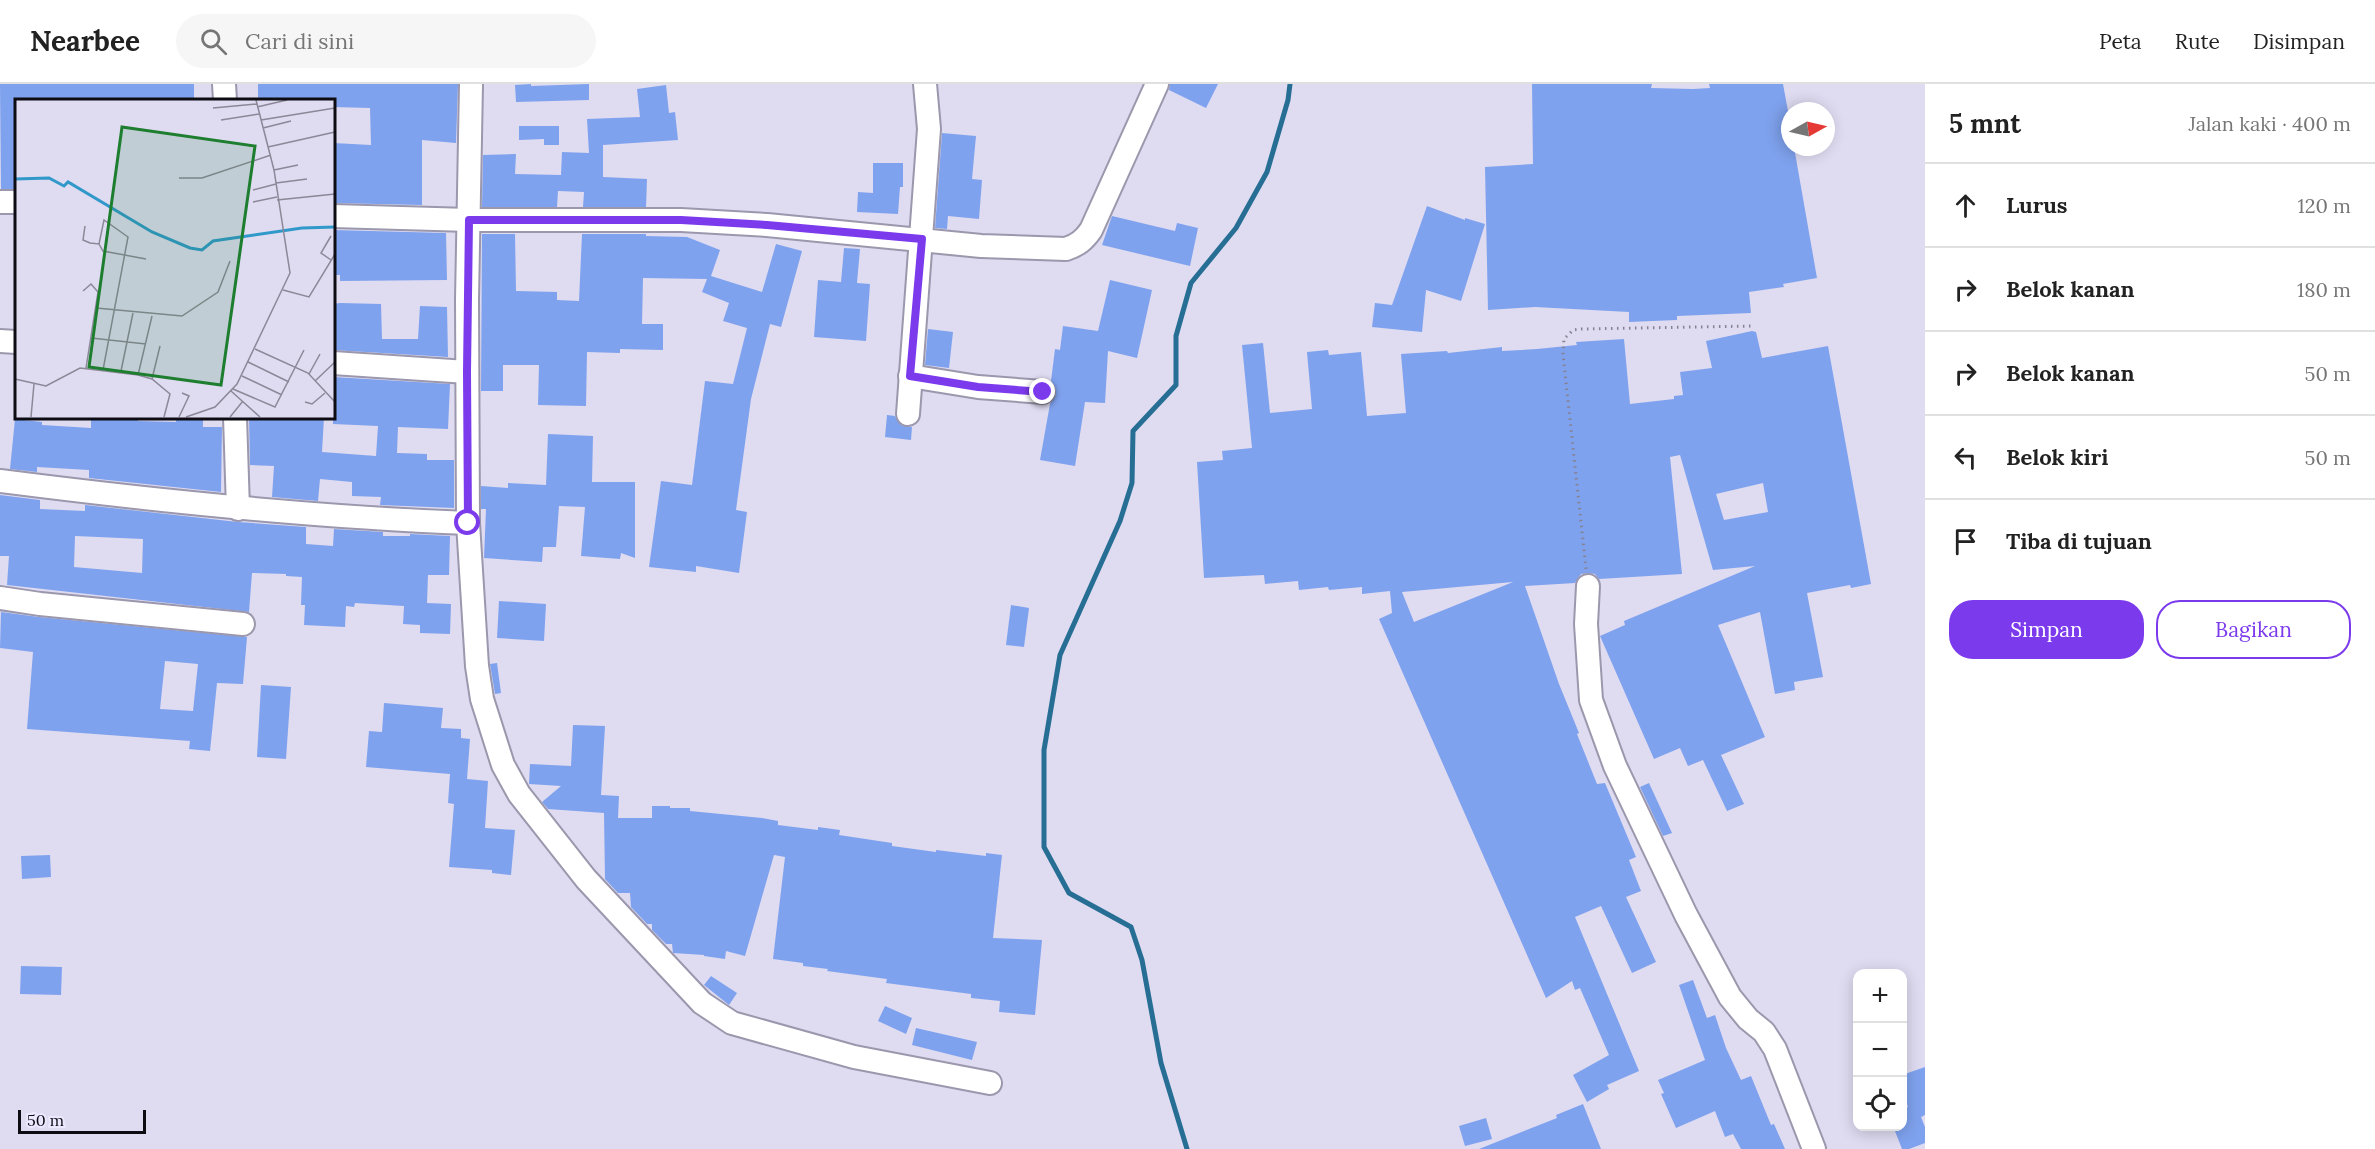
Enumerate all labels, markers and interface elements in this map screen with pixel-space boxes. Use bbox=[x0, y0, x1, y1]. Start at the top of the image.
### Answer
search box bbox=[176, 14, 596, 68]
text: Nearbee bbox=[30, 23, 140, 59]
icon: search bbox=[197, 25, 230, 58]
text: Cari di sini bbox=[245, 27, 354, 55]
text: Peta bbox=[2099, 28, 2142, 55]
text: Rute bbox=[2175, 28, 2220, 55]
text: Disimpan bbox=[2253, 28, 2345, 55]
inset map bbox=[15, 99, 334, 418]
north arrow bbox=[1781, 102, 1835, 156]
text: 5 mnt bbox=[1949, 107, 2021, 140]
text: Jalan kaki · 400 m bbox=[2189, 111, 2351, 136]
icon: ahead bbox=[1949, 189, 1982, 222]
text: Lurus bbox=[2006, 191, 2068, 219]
text: 120 m bbox=[2297, 193, 2351, 218]
icon: right bbox=[1949, 273, 1982, 306]
text: Belok kanan bbox=[2006, 275, 2135, 303]
text: 180 m bbox=[2297, 277, 2351, 302]
icon: right bbox=[1949, 357, 1982, 390]
text: Belok kanan bbox=[2006, 359, 2135, 387]
text: 50 m bbox=[2305, 361, 2351, 386]
route end bbox=[1029, 378, 1055, 404]
icon: left bbox=[1949, 441, 1982, 474]
text: Belok kiri bbox=[2006, 443, 2108, 471]
text: 50 m bbox=[2305, 445, 2351, 470]
route start bbox=[454, 509, 480, 535]
icon: arrive bbox=[1949, 525, 1982, 558]
text: Tiba di tujuan bbox=[2006, 527, 2152, 555]
button: Simpan bbox=[1949, 600, 2144, 659]
button: Bagikan bbox=[2156, 600, 2351, 659]
map controls bbox=[1853, 969, 1907, 1131]
button: + bbox=[1853, 969, 1907, 1023]
button: − bbox=[1853, 1023, 1907, 1077]
button: locate bbox=[1853, 1077, 1907, 1131]
scale bar bbox=[18, 1107, 146, 1134]
text: 50 m bbox=[27, 1110, 64, 1130]

